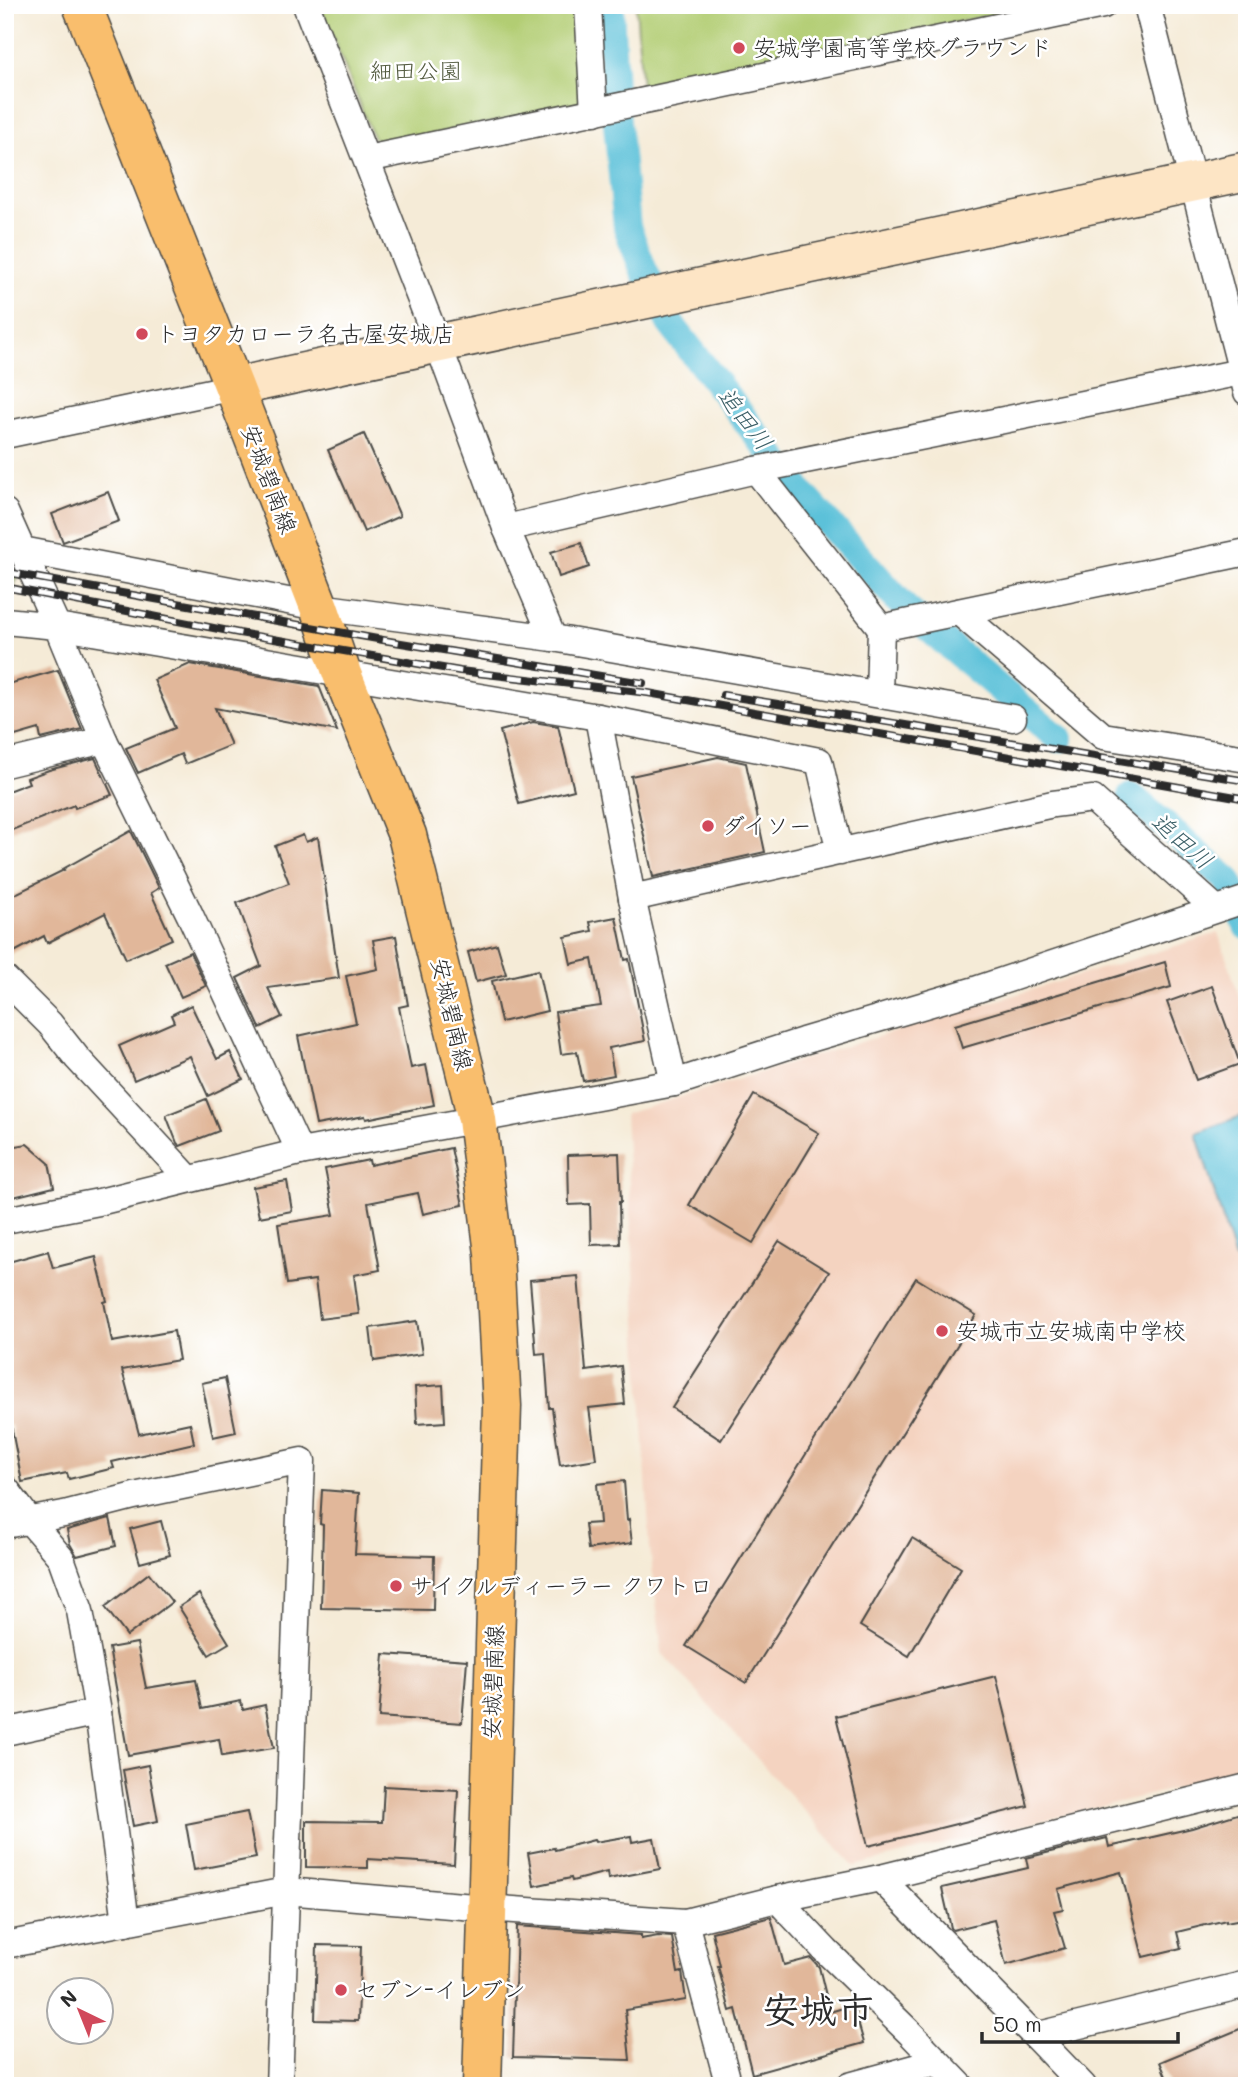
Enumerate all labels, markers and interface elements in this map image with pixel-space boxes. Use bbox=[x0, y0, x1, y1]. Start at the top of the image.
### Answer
place label: 安城学園高等学校グラウンド bbox=[753, 32, 1052, 62]
marker: 安城学園高等学校グラウンド bbox=[731, 40, 747, 56]
park label: 細田公園 bbox=[370, 55, 462, 85]
place label: トヨタカローラ名古屋安城店 bbox=[156, 318, 455, 348]
marker: トヨタカローラ名古屋安城店 bbox=[134, 326, 150, 342]
water label: 追田川 bbox=[712, 380, 781, 456]
street label: 安城碧南線 bbox=[235, 420, 305, 538]
water label: 追田川 bbox=[1146, 805, 1220, 875]
place label: ダイソー bbox=[722, 810, 812, 840]
marker: ダイソー bbox=[700, 818, 716, 834]
street label: 安城碧南線 bbox=[425, 954, 481, 1073]
place label: 安城市立安城南中学校 bbox=[956, 1315, 1186, 1345]
marker: 安城市立安城南中学校 bbox=[934, 1323, 950, 1339]
place label: サイクルディーラー クワトロ bbox=[410, 1570, 713, 1600]
marker: サイクルディーラー クワトロ bbox=[388, 1578, 404, 1594]
street label: 安城碧南線 bbox=[475, 1624, 509, 1740]
place label: セブン-イレブン bbox=[355, 1974, 526, 2004]
north arrow bbox=[46, 1976, 116, 2046]
marker: セブン-イレブン bbox=[333, 1982, 349, 1998]
text: N bbox=[54, 1984, 82, 2012]
district label: 安城市 bbox=[763, 1984, 874, 2032]
scale bar bbox=[982, 2000, 1178, 2044]
text: 50 m bbox=[993, 2010, 1042, 2037]

